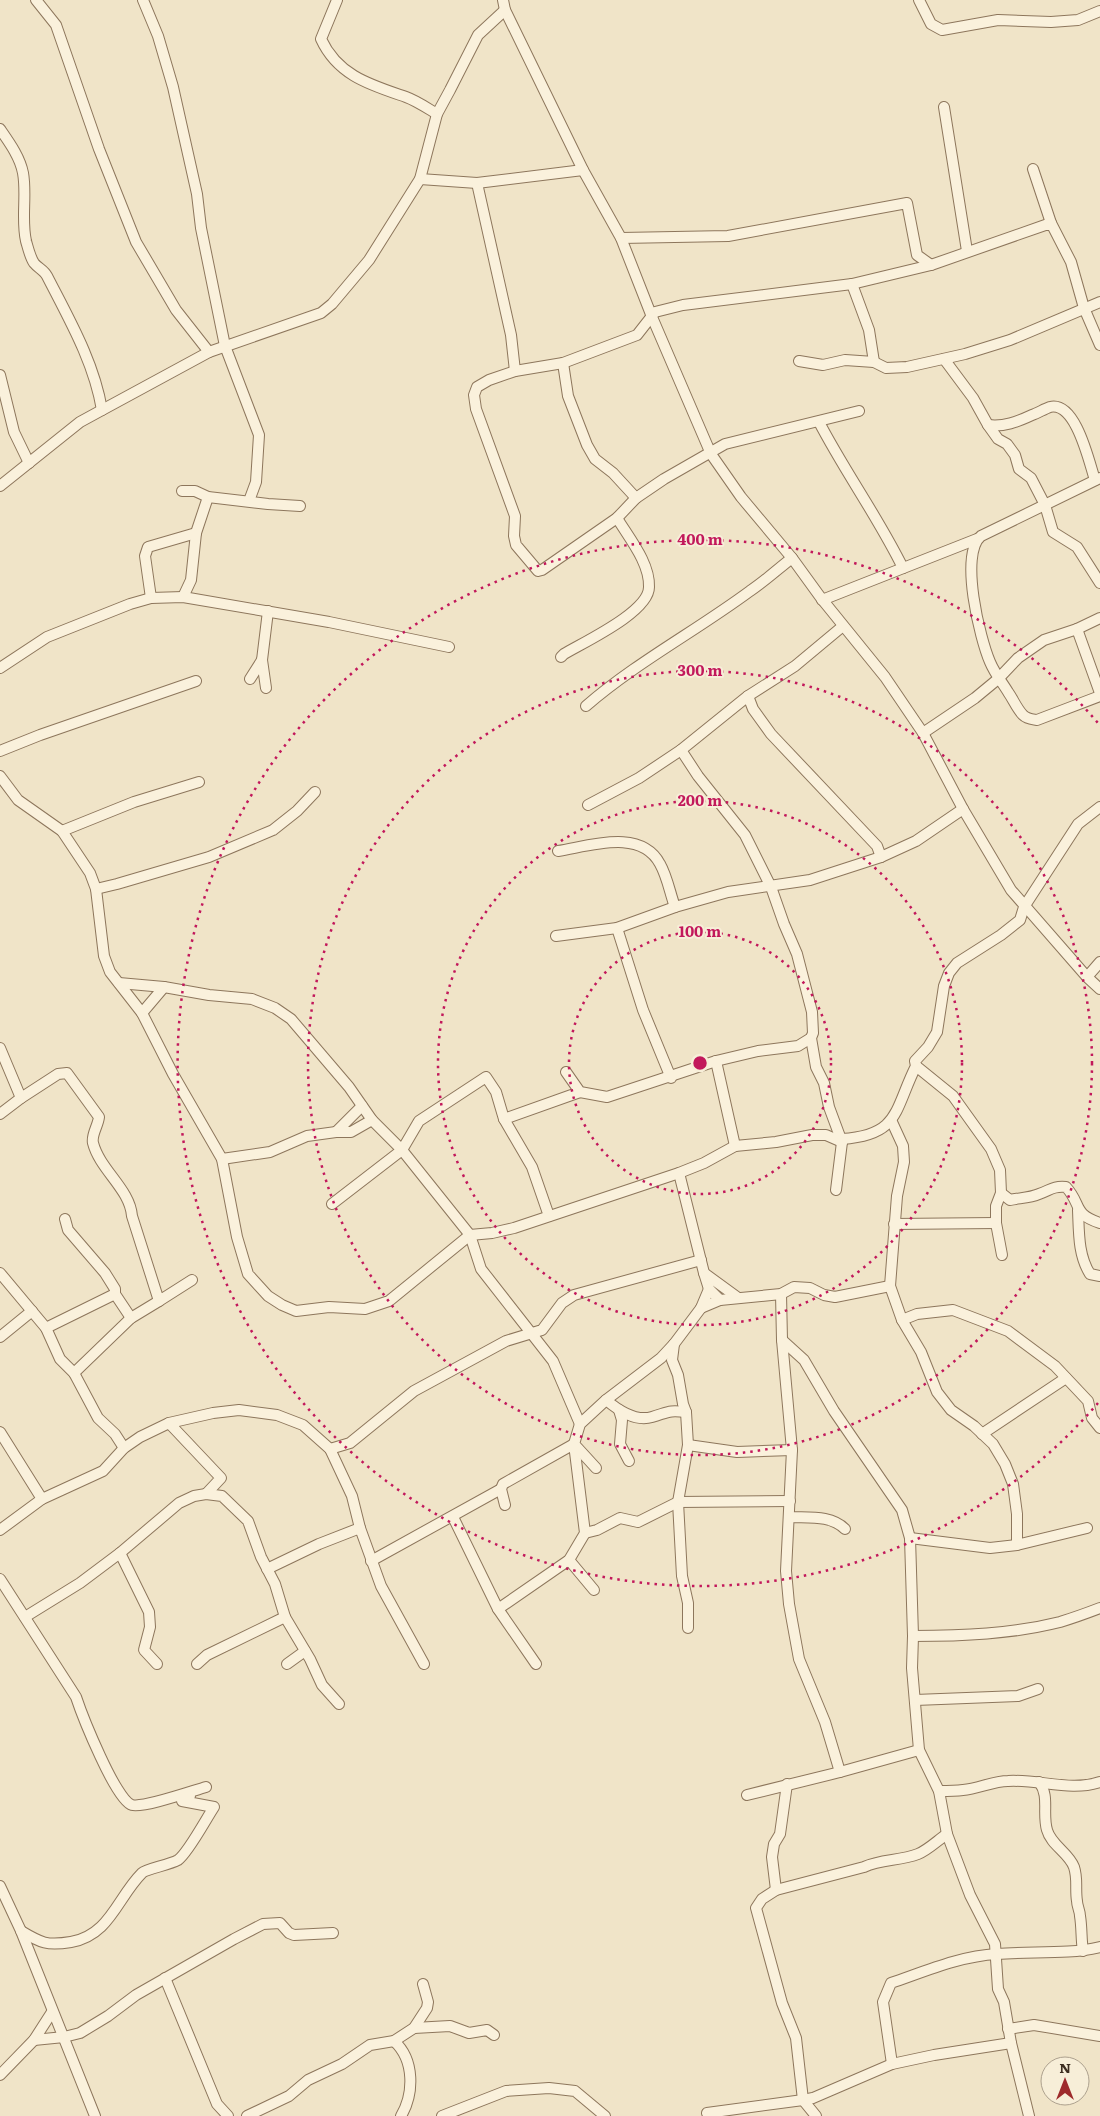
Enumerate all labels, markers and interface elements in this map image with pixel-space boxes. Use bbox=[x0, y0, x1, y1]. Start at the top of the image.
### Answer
text: 400 m bbox=[677, 527, 723, 550]
text: 300 m bbox=[678, 658, 722, 681]
text: 200 m bbox=[678, 788, 722, 811]
text: 100 m bbox=[679, 919, 721, 942]
centre of rings bbox=[691, 1054, 709, 1072]
north arrow bbox=[1040, 2056, 1090, 2106]
text: N bbox=[1059, 2057, 1071, 2077]

